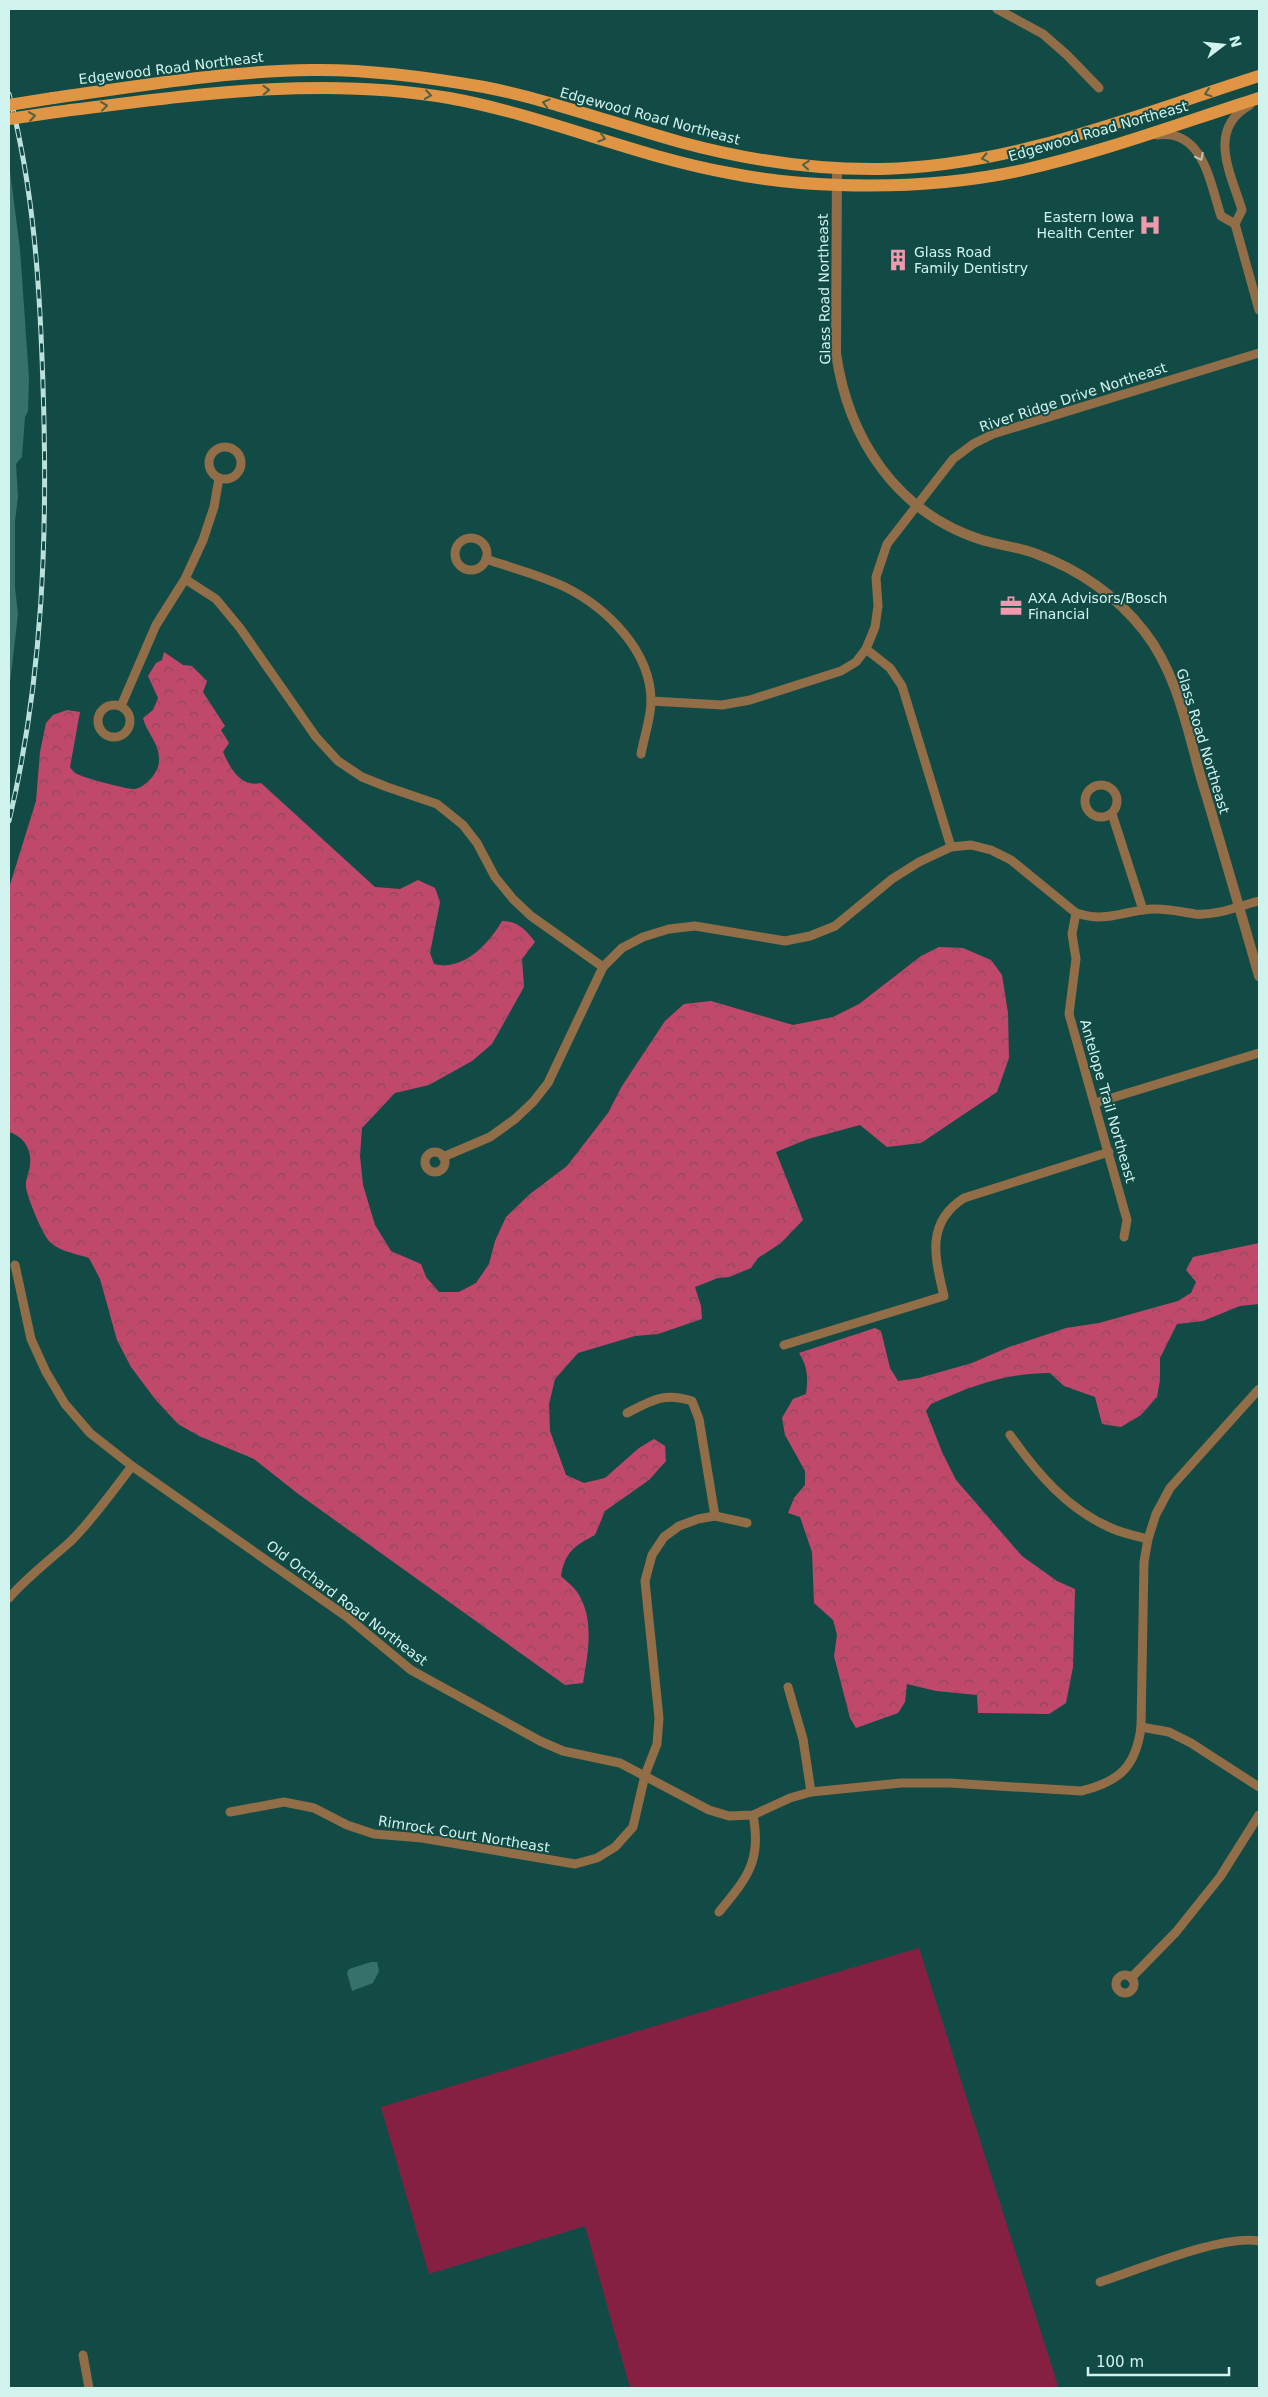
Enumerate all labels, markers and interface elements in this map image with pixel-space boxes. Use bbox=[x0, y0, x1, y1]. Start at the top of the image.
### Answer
north arrow bbox=[1198, 20, 1248, 70]
text: N bbox=[1226, 34, 1245, 49]
street label: Edgewood Road Northeast bbox=[78, 49, 265, 87]
one-way arrow bbox=[262, 84, 270, 95]
street label: Edgewood Road Northeast bbox=[558, 84, 742, 148]
one-way arrow bbox=[1204, 87, 1213, 97]
one-way arrow bbox=[424, 89, 432, 100]
one-way arrow bbox=[542, 98, 551, 109]
street label: Edgewood Road Northeast bbox=[1006, 98, 1190, 164]
one-way arrow bbox=[100, 101, 108, 112]
one-way arrow bbox=[29, 111, 37, 122]
one-way arrow bbox=[598, 133, 606, 143]
one-way arrow bbox=[981, 152, 989, 162]
one-way arrow bbox=[1194, 152, 1204, 161]
one-way arrow bbox=[802, 160, 810, 171]
place label: Eastern Iowa Health Center bbox=[1036, 209, 1134, 241]
hospital icon: Eastern Iowa Health Center bbox=[1137, 212, 1163, 238]
street label: Glass Road Northeast bbox=[815, 213, 833, 365]
place label: Glass Road Family Dentistry bbox=[914, 244, 1028, 276]
building icon: Glass Road Family Dentistry bbox=[885, 247, 911, 273]
street label: River Ridge Drive Northeast bbox=[977, 359, 1169, 435]
place label: AXA Advisors/Bosch Financial bbox=[1028, 590, 1167, 622]
office icon: AXA Advisors/Bosch Financial bbox=[998, 593, 1024, 619]
street label: Glass Road Northeast bbox=[1173, 666, 1233, 816]
street label: Antelope Trail Northeast bbox=[1077, 1017, 1139, 1185]
street label: Old Orchard Road Northeast bbox=[263, 1537, 431, 1669]
street label: Rimrock Court Northeast bbox=[377, 1813, 551, 1856]
scale bar bbox=[1088, 2344, 1229, 2376]
text: 100 m bbox=[1096, 2353, 1144, 2371]

